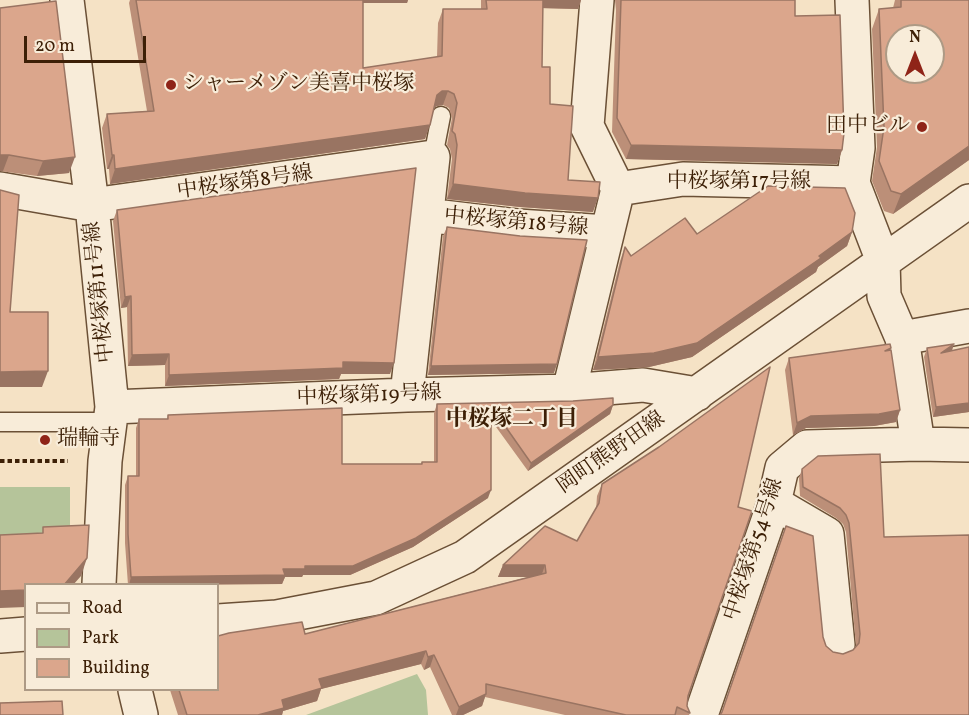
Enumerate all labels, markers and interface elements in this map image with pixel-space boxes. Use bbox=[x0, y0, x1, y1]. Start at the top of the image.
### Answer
scale bar bbox=[27, 24, 148, 62]
north arrow bbox=[885, 24, 945, 84]
text: N bbox=[909, 27, 921, 49]
text: 20 m bbox=[35, 34, 75, 59]
place label: シャーメゾン美喜中桜塚 bbox=[183, 72, 414, 98]
marker: シャーメゾン美喜中桜塚 bbox=[164, 78, 178, 92]
place label: 田中ビル bbox=[826, 114, 910, 140]
marker: 田中ビル bbox=[915, 120, 929, 134]
street label: 中桜塚第8号線 bbox=[176, 162, 314, 206]
street label: 中桜塚第17号線 bbox=[667, 170, 811, 196]
street label: 中桜塚第18号線 bbox=[443, 205, 589, 243]
street label: 中桜塚第11号線 bbox=[81, 220, 121, 364]
street label: 中桜塚第19号線 bbox=[296, 382, 442, 412]
district label: 中桜塚二丁目 bbox=[446, 408, 578, 434]
street label: 岡町熊野田線 bbox=[553, 408, 671, 500]
place label: 瑞輪寺 bbox=[57, 427, 120, 453]
marker: 瑞輪寺 bbox=[38, 433, 52, 447]
street label: 中桜塚第54号線 bbox=[720, 475, 790, 625]
legend bbox=[24, 583, 219, 691]
text: Road bbox=[82, 596, 123, 621]
text: Park bbox=[82, 626, 119, 651]
text: Building bbox=[82, 656, 150, 681]

